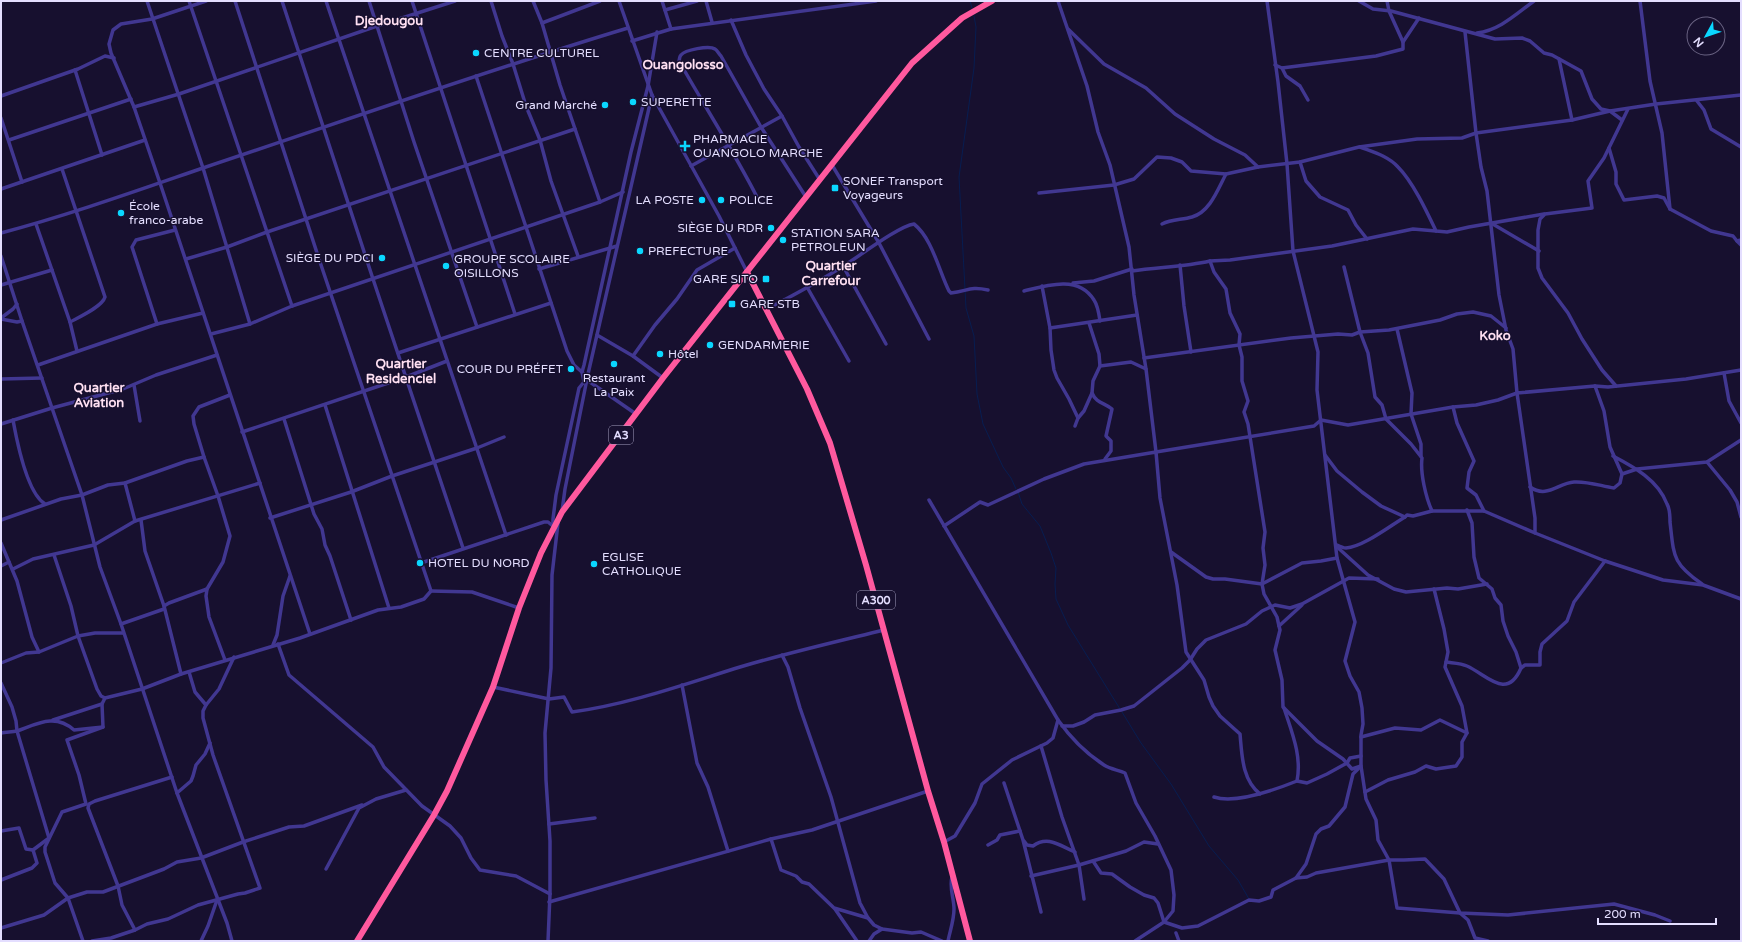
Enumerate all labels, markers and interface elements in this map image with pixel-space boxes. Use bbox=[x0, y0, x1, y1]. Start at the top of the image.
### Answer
district label: Djedougou bbox=[355, 13, 423, 29]
north arrow bbox=[1686, 16, 1726, 56]
text: N bbox=[1691, 35, 1707, 50]
place label: CENTRE CULTUREL bbox=[484, 46, 599, 60]
marker: CENTRE CULTUREL bbox=[471, 48, 481, 58]
district label: Ouangolosso bbox=[642, 57, 724, 73]
place label: SUPERETTE bbox=[641, 95, 712, 109]
marker: SUPERETTE bbox=[628, 97, 638, 107]
place label: Grand Marché bbox=[515, 98, 597, 112]
marker: Grand Marché bbox=[600, 100, 610, 110]
place label: PHARMACIE OUANGOLO MARCHE bbox=[693, 132, 823, 160]
marker: PHARMACIE OUANGOLO MARCHE bbox=[680, 141, 690, 151]
place label: SONEF Transport Voyageurs bbox=[843, 174, 943, 202]
marker: SONEF Transport Voyageurs bbox=[830, 183, 840, 193]
place label: LA POSTE bbox=[636, 193, 694, 207]
place label: POLICE bbox=[729, 193, 773, 207]
marker: LA POSTE bbox=[697, 195, 707, 205]
marker: POLICE bbox=[716, 195, 726, 205]
place label: École franco-arabe bbox=[129, 199, 203, 227]
marker: École franco-arabe bbox=[116, 208, 126, 218]
place label: SIÈGE DU RDR bbox=[677, 221, 763, 235]
marker: SIÈGE DU RDR bbox=[766, 223, 776, 233]
place label: STATION SARA PETROLEUN bbox=[791, 226, 880, 254]
marker: STATION SARA PETROLEUN bbox=[778, 235, 788, 245]
place label: PREFECTURE bbox=[648, 244, 728, 258]
marker: PREFECTURE bbox=[635, 246, 645, 256]
place label: SIÈGE DU PDCI bbox=[286, 251, 374, 265]
place label: GROUPE SCOLAIRE OISILLONS bbox=[454, 252, 570, 280]
marker: SIÈGE DU PDCI bbox=[377, 253, 387, 263]
district label: Quartier Carrefour bbox=[802, 258, 861, 289]
marker: GROUPE SCOLAIRE OISILLONS bbox=[441, 261, 451, 271]
place label: GARE SITO bbox=[693, 272, 758, 286]
marker: GARE SITO bbox=[761, 274, 771, 284]
place label: GARE STB bbox=[740, 297, 800, 311]
marker: GARE STB bbox=[727, 299, 737, 309]
district label: Koko bbox=[1479, 328, 1511, 344]
place label: GENDARMERIE bbox=[718, 338, 810, 352]
marker: GENDARMERIE bbox=[705, 340, 715, 350]
place label: Hôtel bbox=[668, 347, 698, 361]
marker: Hôtel bbox=[655, 349, 665, 359]
district label: Quartier Residenciel bbox=[366, 356, 436, 387]
marker: Restaurant La Paix bbox=[609, 359, 619, 369]
place label: COUR DU PRÉFET bbox=[457, 362, 564, 376]
marker: COUR DU PRÉFET bbox=[566, 364, 576, 374]
place label: Restaurant La Paix bbox=[583, 371, 646, 399]
district label: Quartier Aviation bbox=[73, 380, 126, 411]
road number: A3 bbox=[609, 426, 633, 444]
place label: EGLISE CATHOLIQUE bbox=[602, 550, 682, 578]
place label: HOTEL DU NORD bbox=[428, 556, 530, 570]
marker: HOTEL DU NORD bbox=[415, 558, 425, 568]
marker: EGLISE CATHOLIQUE bbox=[589, 559, 599, 569]
road number: A300 bbox=[857, 591, 895, 609]
scale bar bbox=[1598, 900, 1716, 926]
text: 200 m bbox=[1604, 907, 1641, 921]

